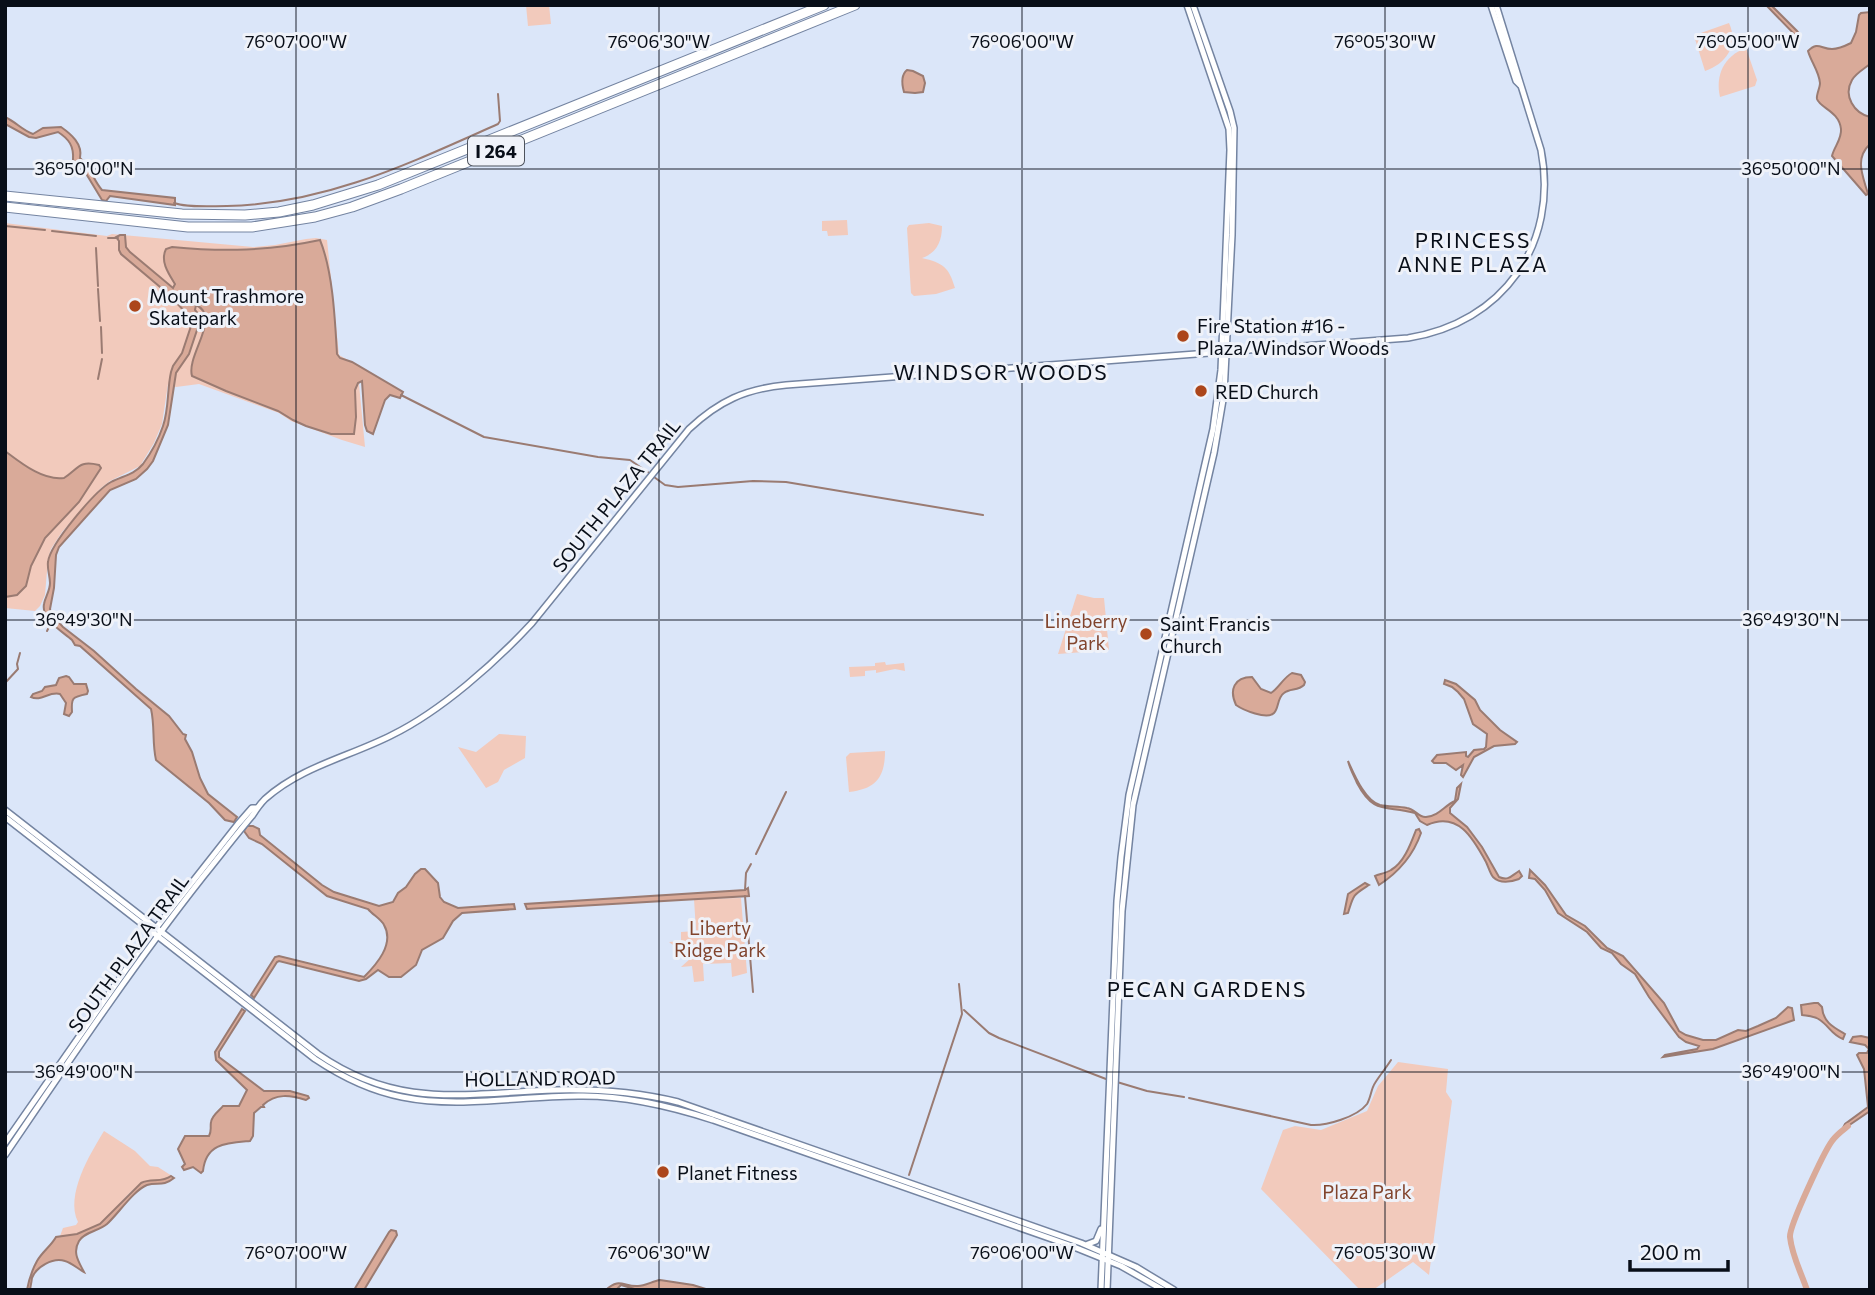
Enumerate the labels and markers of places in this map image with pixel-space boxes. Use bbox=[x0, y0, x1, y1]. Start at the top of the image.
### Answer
place label: Mount Trashmore Skatepark bbox=[149, 284, 304, 329]
marker: Mount Trashmore Skatepark bbox=[127, 298, 143, 314]
place label: Fire Station #16 - Plaza/Windsor Woods bbox=[1197, 314, 1389, 359]
marker: Fire Station #16 - Plaza/Windsor Woods bbox=[1175, 328, 1191, 344]
place label: RED Church bbox=[1215, 380, 1319, 403]
marker: RED Church bbox=[1193, 383, 1209, 399]
place label: Saint Francis Church bbox=[1160, 612, 1270, 657]
marker: Saint Francis Church bbox=[1138, 626, 1154, 642]
place label: Planet Fitness bbox=[677, 1161, 798, 1184]
marker: Planet Fitness bbox=[655, 1164, 671, 1180]

